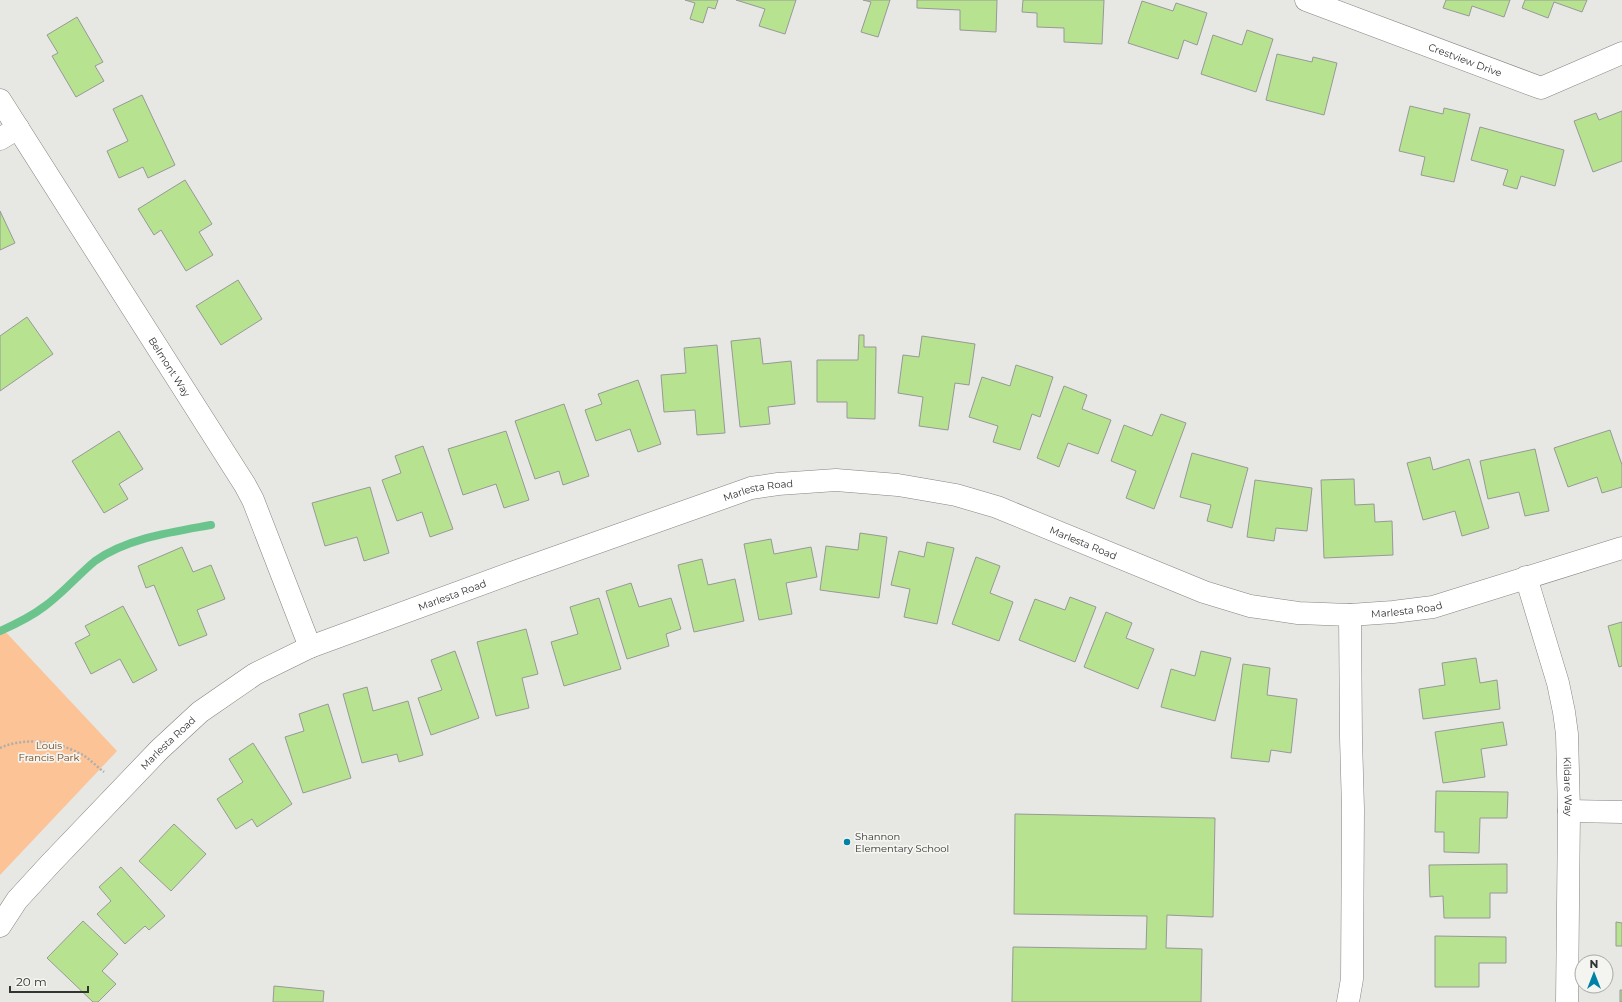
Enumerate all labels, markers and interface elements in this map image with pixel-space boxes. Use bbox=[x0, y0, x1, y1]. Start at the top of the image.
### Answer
street label: Crestview Drive bbox=[1426, 40, 1504, 80]
street label: Belmont Way bbox=[145, 335, 193, 400]
street label: Marlesta Road bbox=[721, 477, 794, 504]
street label: Marlesta Road bbox=[1048, 523, 1119, 563]
street label: Marlesta Road bbox=[416, 577, 488, 614]
street label: Marlesta Road bbox=[1371, 598, 1444, 621]
street label: Marlesta Road bbox=[138, 714, 198, 773]
park label: Louis Francis Park bbox=[18, 739, 80, 764]
street label: Kildare Way bbox=[1561, 757, 1575, 817]
place label: Shannon Elementary School bbox=[855, 830, 949, 855]
marker: Shannon Elementary School bbox=[842, 837, 852, 847]
north arrow bbox=[1574, 954, 1614, 994]
text: N bbox=[1590, 957, 1598, 971]
scale bar bbox=[10, 968, 88, 994]
text: 20 m bbox=[16, 974, 47, 989]

